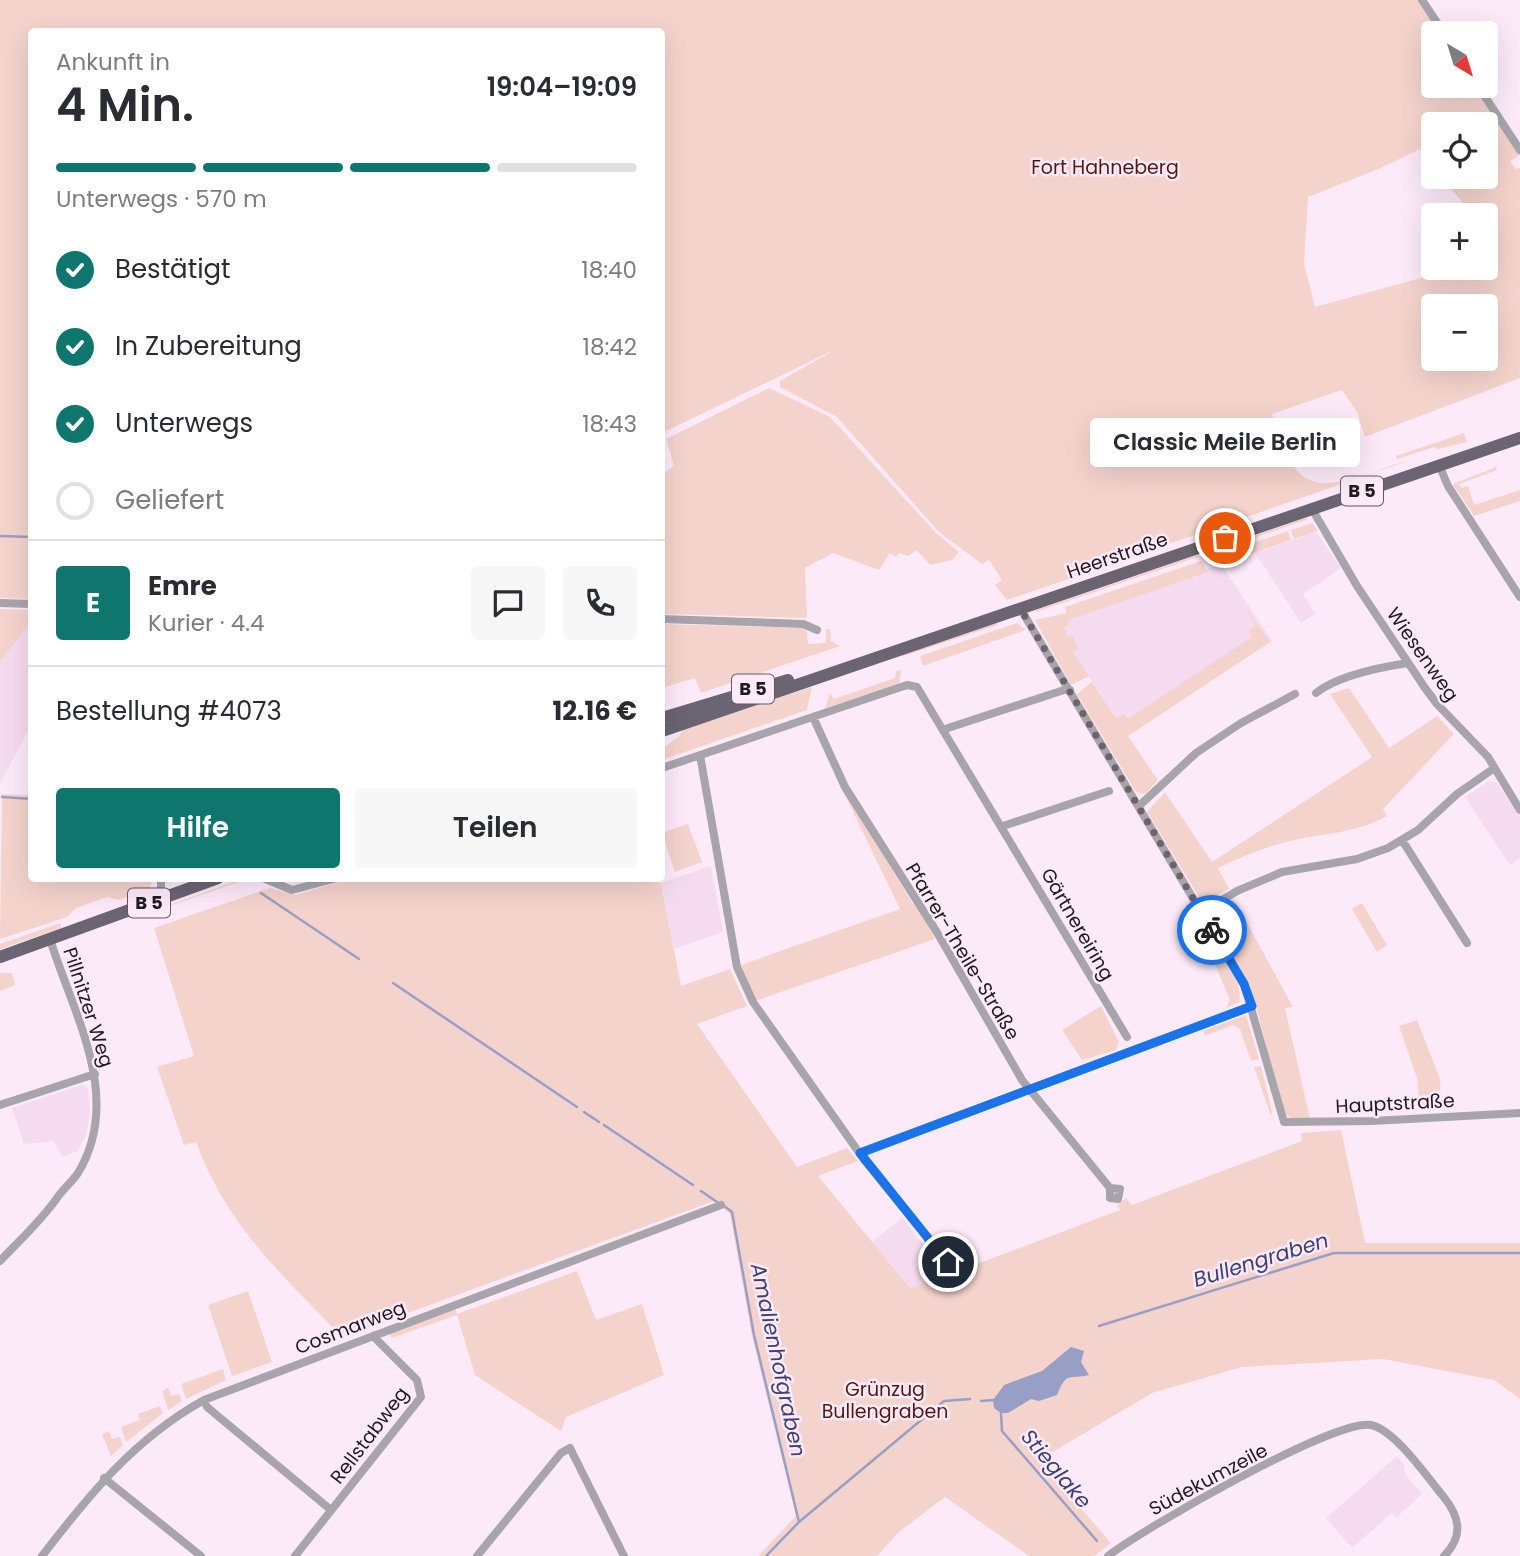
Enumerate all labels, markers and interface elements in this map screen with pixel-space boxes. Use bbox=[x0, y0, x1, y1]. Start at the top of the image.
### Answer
north arrow bbox=[1421, 21, 1498, 98]
map controls bbox=[1421, 21, 1498, 371]
text: Ankunft in bbox=[56, 46, 170, 78]
text: 19:04–19:09 bbox=[487, 69, 637, 105]
text: 4 Min. bbox=[56, 73, 194, 137]
button: locate bbox=[1421, 112, 1498, 189]
park label: Fort Hahneberg bbox=[1031, 154, 1179, 181]
text: Unterwegs · 570 m bbox=[56, 183, 267, 215]
button: + bbox=[1421, 203, 1498, 280]
icon: check bbox=[56, 251, 94, 289]
text: Bestätigt bbox=[115, 251, 231, 287]
text: 18:40 bbox=[581, 254, 637, 286]
button: − bbox=[1421, 294, 1498, 371]
icon: check bbox=[56, 328, 94, 366]
text: In Zubereitung bbox=[115, 328, 302, 364]
text: 18:42 bbox=[583, 331, 637, 363]
icon: check bbox=[56, 405, 94, 443]
text: Unterwegs bbox=[115, 405, 253, 441]
text: 18:43 bbox=[582, 408, 637, 440]
callout: Classic Meile Berlin bbox=[1090, 419, 1360, 468]
text: Classic Meile Berlin bbox=[1113, 426, 1337, 458]
road number: B 5 bbox=[1341, 476, 1383, 505]
text: Geliefert bbox=[115, 482, 224, 518]
pin bbox=[1195, 508, 1255, 568]
icon: bag bbox=[1206, 519, 1244, 557]
street label: Heerstraße bbox=[1063, 526, 1171, 585]
button: chat bbox=[471, 566, 545, 640]
button: phone bbox=[563, 566, 637, 640]
text: Emre bbox=[148, 568, 217, 604]
text: E bbox=[86, 585, 100, 621]
street label: Wiesenweg bbox=[1380, 602, 1465, 707]
text: Kurier · 4.4 bbox=[148, 607, 265, 639]
road number: B 5 bbox=[732, 674, 774, 704]
text: Bestellung #4073 bbox=[56, 693, 282, 729]
text: 12.16 € bbox=[552, 693, 637, 729]
button: Hilfe bbox=[56, 788, 340, 868]
button: Teilen bbox=[354, 788, 637, 868]
street label: Pfarrer-Theile-Straße bbox=[899, 858, 1026, 1045]
street label: Gärtnereiring bbox=[1034, 863, 1121, 986]
road number: B 5 bbox=[128, 888, 170, 918]
courier bbox=[1177, 895, 1247, 965]
icon: bike bbox=[1193, 911, 1231, 949]
street label: Pillnitzer Weg bbox=[56, 944, 121, 1071]
street label: Hauptstraße bbox=[1335, 1087, 1455, 1120]
water label: Bullengraben bbox=[1190, 1225, 1332, 1294]
pin bbox=[918, 1232, 978, 1292]
icon: home bbox=[929, 1243, 967, 1281]
water label: Amalienhofgraben bbox=[744, 1259, 813, 1459]
street label: Cosmarweg bbox=[291, 1294, 409, 1361]
park label: Grünzug Bullengraben bbox=[822, 1376, 948, 1425]
street label: Rellstabweg bbox=[324, 1381, 415, 1490]
water label: Stieglake bbox=[1015, 1423, 1098, 1515]
street label: Südekumzeile bbox=[1144, 1437, 1272, 1522]

